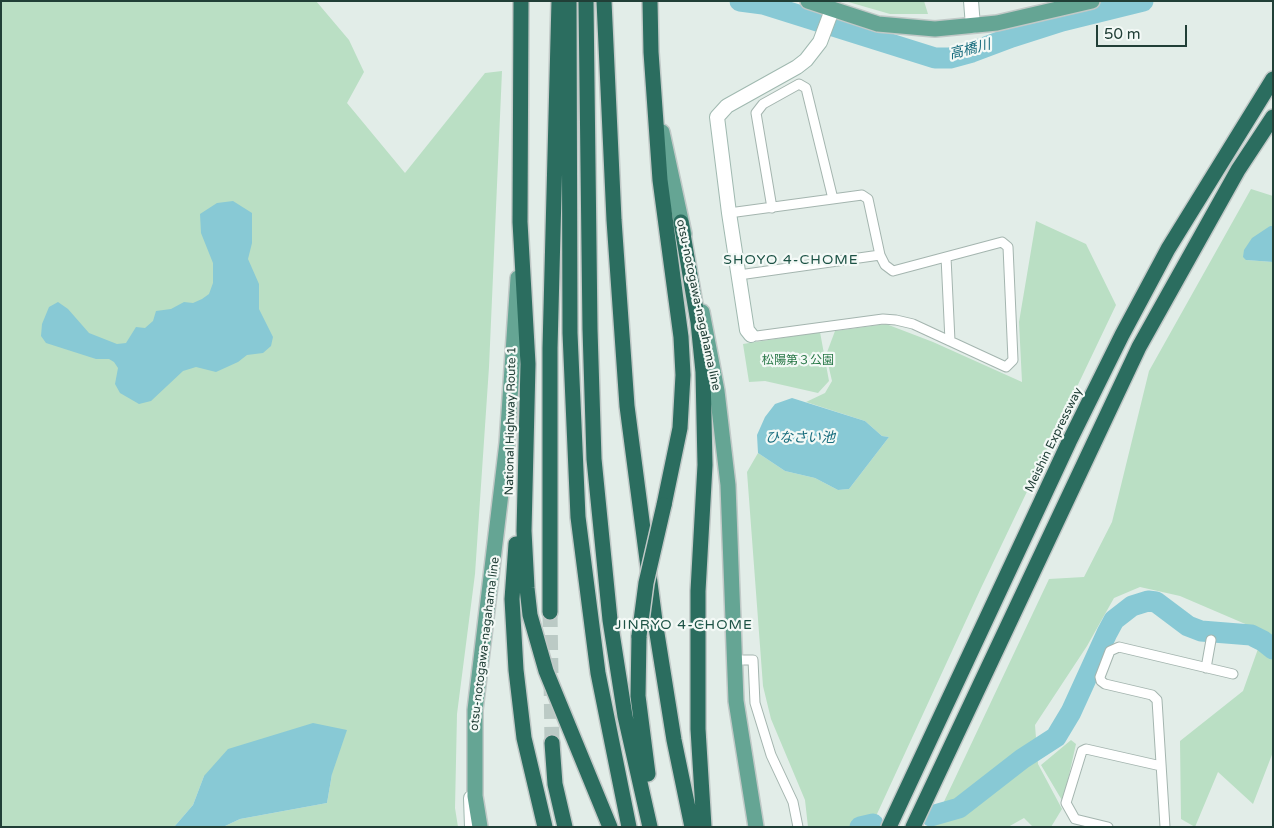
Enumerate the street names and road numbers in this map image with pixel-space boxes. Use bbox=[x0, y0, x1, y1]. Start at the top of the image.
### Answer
street label: otsu-notogawa-nagahama line bbox=[673, 218, 723, 392]
street label: National Highway Route 1 bbox=[503, 347, 519, 495]
street label: Meishin Expressway bbox=[1022, 385, 1086, 495]
street label: otsu-notogawa-nagahama line bbox=[467, 556, 503, 732]

